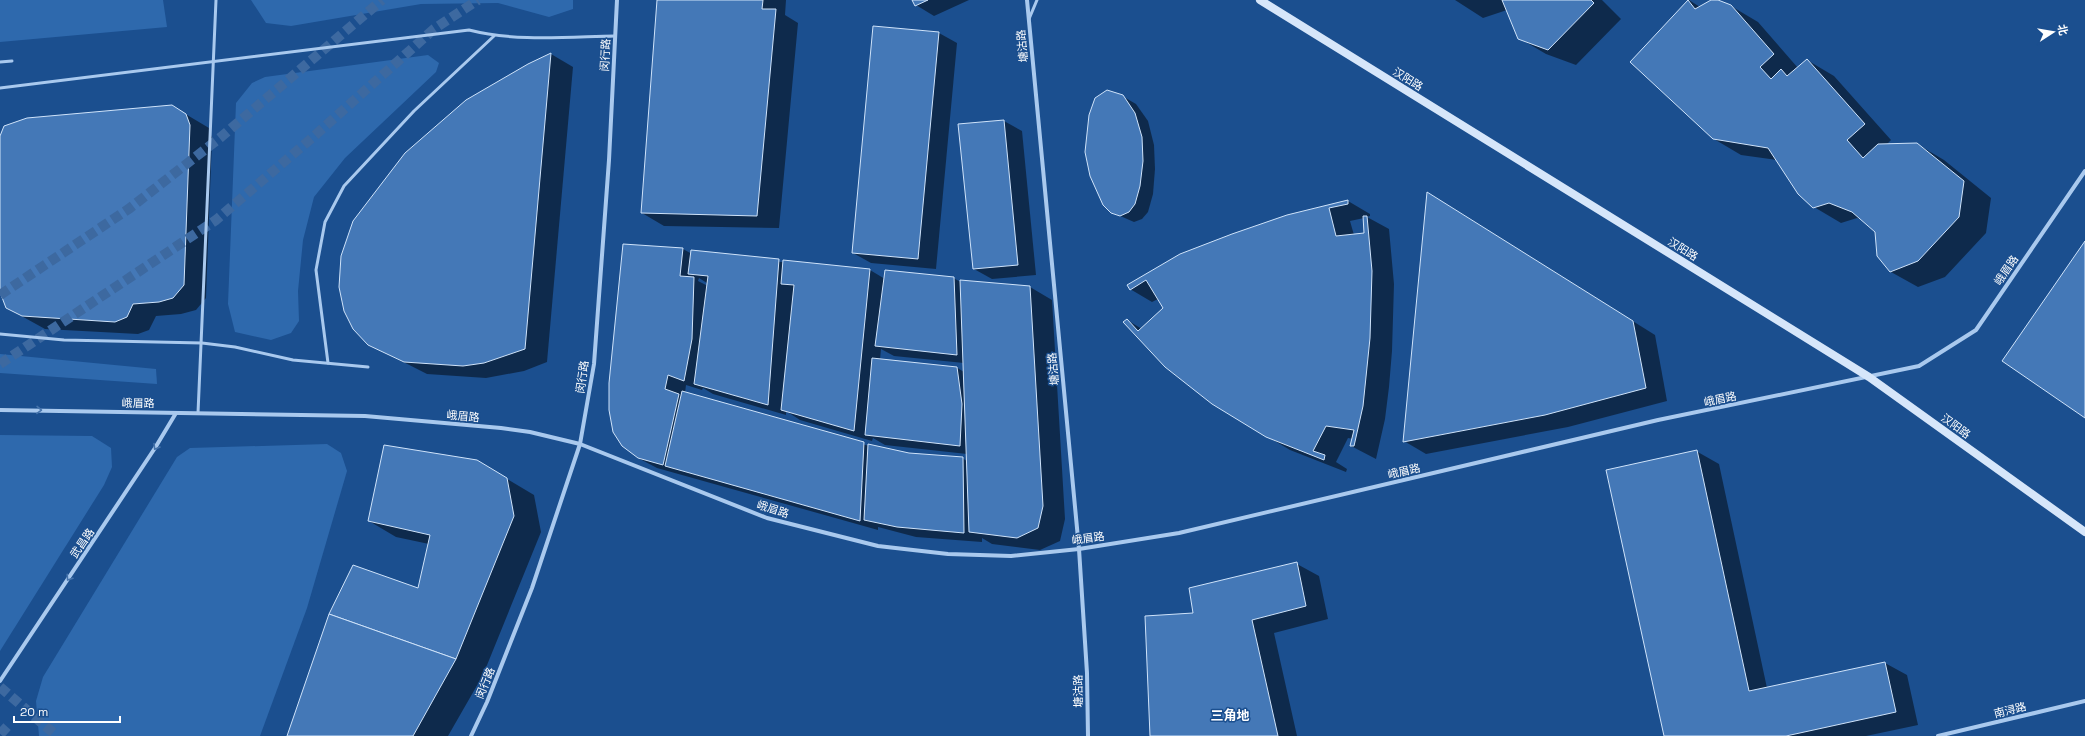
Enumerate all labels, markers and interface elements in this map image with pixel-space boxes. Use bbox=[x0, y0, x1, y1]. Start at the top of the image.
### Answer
north arrow bbox=[2033, 12, 2073, 52]
text: 北 bbox=[2055, 23, 2071, 37]
street label: 塘沽路 bbox=[1014, 29, 1030, 63]
street label: 闵行路 bbox=[597, 38, 613, 72]
street label: 汉阳路 bbox=[1390, 64, 1426, 94]
street label: 汉阳路 bbox=[1665, 234, 1701, 264]
street label: 峨眉路 bbox=[1991, 252, 2021, 288]
street label: 塘沽路 bbox=[1045, 352, 1061, 386]
street label: 闵行路 bbox=[573, 360, 591, 394]
street label: 峨眉路 bbox=[1702, 389, 1738, 409]
street label: 峨眉路 bbox=[121, 396, 155, 410]
one-way arrow bbox=[36, 406, 42, 414]
street label: 峨眉路 bbox=[446, 408, 480, 424]
street label: 汉阳路 bbox=[1939, 411, 1973, 441]
one-way arrow bbox=[154, 442, 161, 449]
street label: 峨眉路 bbox=[1386, 460, 1422, 482]
street label: 峨眉路 bbox=[755, 497, 791, 521]
street label: 武昌路 bbox=[67, 525, 97, 561]
street label: 峨眉路 bbox=[1071, 529, 1105, 547]
one-way arrow bbox=[66, 574, 74, 581]
street label: 闵行路 bbox=[472, 665, 498, 701]
street label: 塘沽路 bbox=[1071, 674, 1085, 708]
scale bar bbox=[14, 698, 120, 724]
street label: 南浔路 bbox=[1992, 699, 2028, 721]
text: 20 m bbox=[20, 704, 48, 720]
district label: 三角地 bbox=[1210, 707, 1250, 724]

